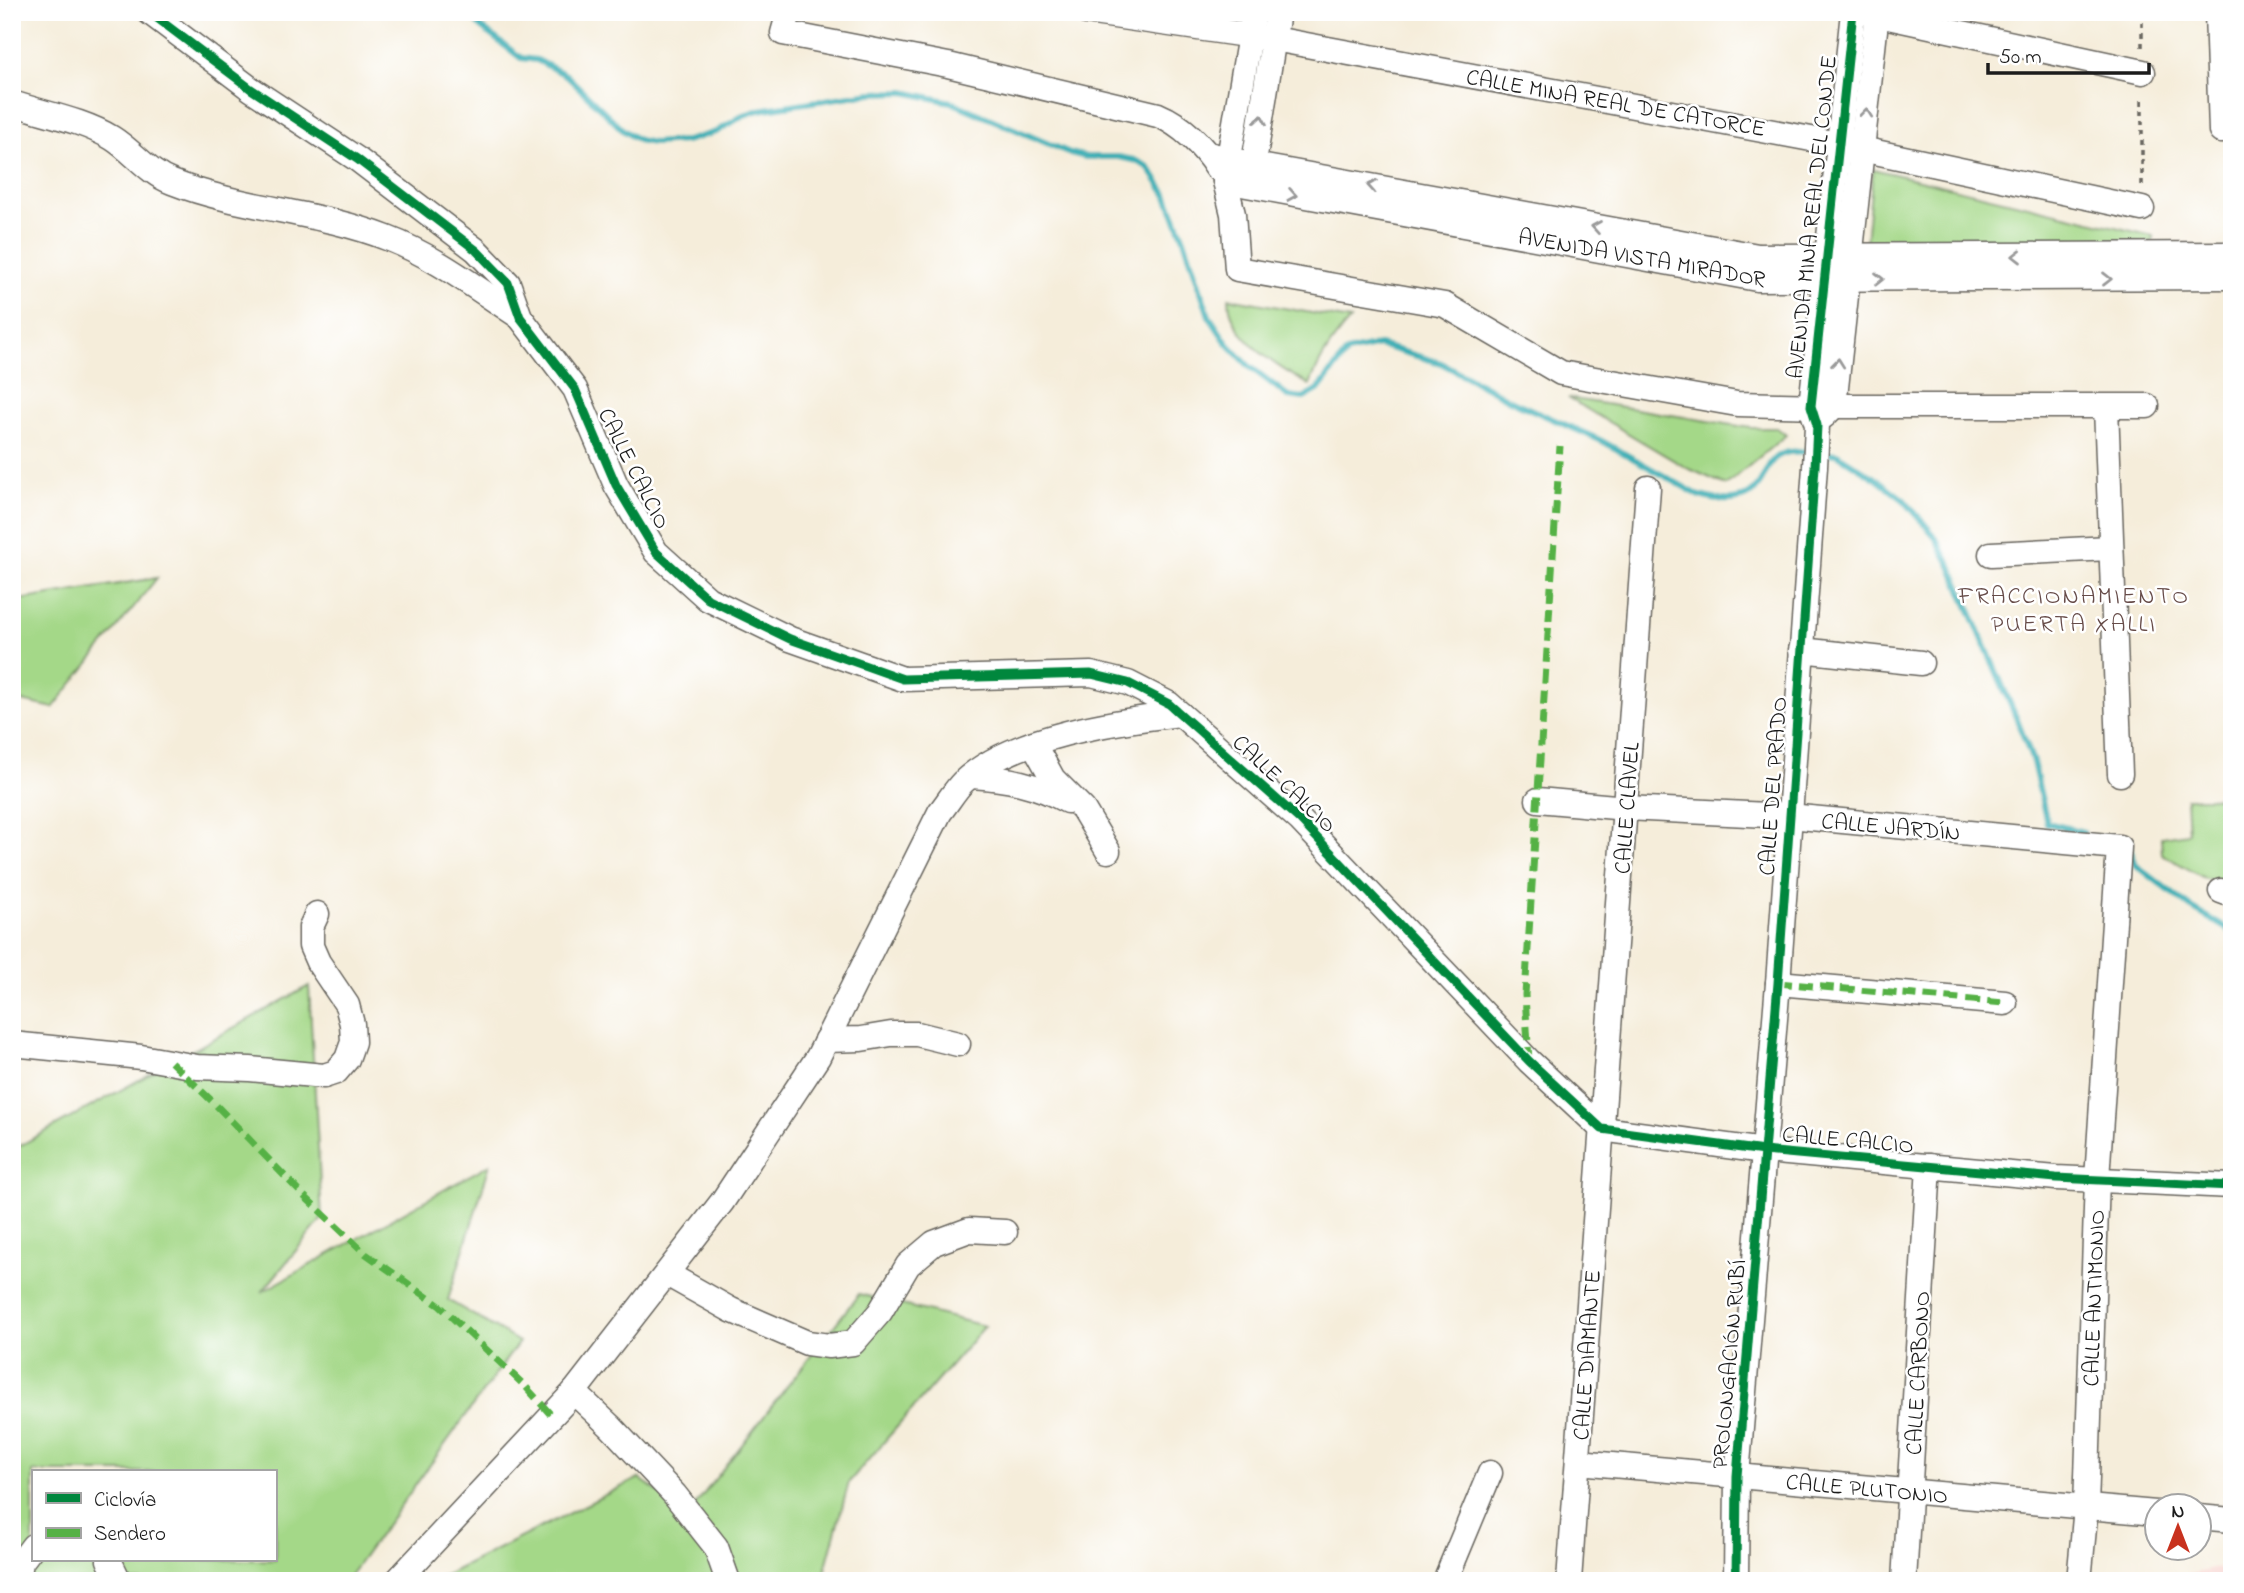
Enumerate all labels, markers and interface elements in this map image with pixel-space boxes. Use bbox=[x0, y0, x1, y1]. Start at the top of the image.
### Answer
scale bar bbox=[1988, 32, 2150, 76]
text: 50 m bbox=[1999, 43, 2042, 73]
street label: AVENIDA MINA REAL DEL CONDE bbox=[1780, 54, 1847, 381]
street label: CALLE MINA REAL DE CATORCE bbox=[1463, 62, 1768, 147]
one-way arrow bbox=[1858, 107, 1873, 118]
one-way arrow bbox=[1253, 114, 1268, 125]
one-way arrow bbox=[1366, 180, 1378, 195]
one-way arrow bbox=[1286, 186, 1298, 201]
one-way arrow bbox=[1590, 220, 1602, 235]
street label: AVENIDA VISTA MIRADOR bbox=[1515, 221, 1768, 297]
one-way arrow bbox=[2011, 248, 2021, 264]
one-way arrow bbox=[1875, 271, 1885, 287]
one-way arrow bbox=[2102, 271, 2113, 287]
one-way arrow bbox=[1831, 357, 1846, 369]
street label: CALLE CALCIO bbox=[588, 403, 677, 535]
district label: FRACCIONAMIENTO PUERTA XALLI bbox=[1957, 580, 2190, 643]
street label: CALLE DEL PRADO bbox=[1752, 696, 1797, 877]
street label: CALLE CALCIO bbox=[1224, 728, 1343, 842]
street label: CALLE CLAVEL bbox=[1607, 741, 1650, 875]
street label: CALLE JARDÍN bbox=[1820, 806, 1962, 851]
street label: CALLE CALCIO bbox=[1781, 1119, 1915, 1164]
street label: CALLE ANTIMONIO bbox=[2076, 1209, 2115, 1387]
street label: PROLONGACIÓN RUBÍ bbox=[1705, 1258, 1756, 1470]
street label: CALLE DIAMANTE bbox=[1566, 1269, 1611, 1441]
street label: CALLE CARBONO bbox=[1899, 1290, 1940, 1456]
street label: CALLE PLUTONIO bbox=[1784, 1467, 1949, 1514]
legend bbox=[32, 1470, 276, 1562]
text: Ciclovía bbox=[94, 1486, 156, 1516]
north arrow bbox=[2142, 1492, 2212, 1562]
text: N bbox=[2172, 1499, 2185, 1526]
text: Sendero bbox=[94, 1520, 166, 1550]

